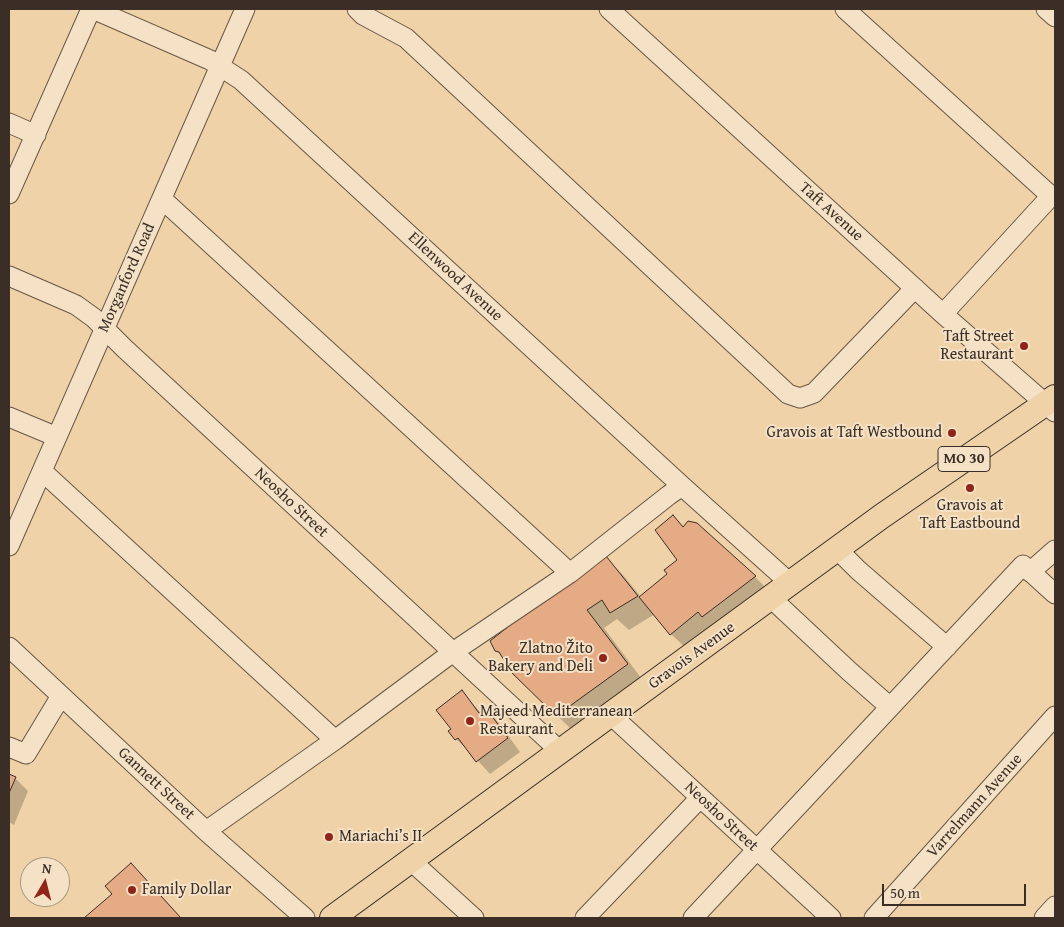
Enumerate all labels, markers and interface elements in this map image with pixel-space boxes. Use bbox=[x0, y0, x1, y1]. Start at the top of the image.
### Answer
street label: Taft Avenue bbox=[795, 178, 867, 246]
street label: Morganford Road bbox=[94, 220, 160, 336]
street label: Ellenwood Avenue bbox=[404, 228, 506, 326]
place label: Taft Street Restaurant bbox=[940, 327, 1014, 365]
marker: Taft Street Restaurant bbox=[1018, 340, 1030, 352]
place label: Gravois at Taft Westbound bbox=[767, 423, 942, 443]
marker: Gravois at Taft Westbound bbox=[946, 427, 958, 439]
road number: MO 30 bbox=[938, 446, 990, 472]
street label: Neosho Street bbox=[250, 464, 332, 542]
marker: Gravois at Taft Eastbound bbox=[964, 482, 976, 494]
place label: Gravois at Taft Eastbound bbox=[920, 496, 1020, 534]
street label: Gravois Avenue bbox=[645, 618, 739, 694]
place label: Zlatno Žito Bakery and Deli bbox=[488, 639, 593, 677]
marker: Zlatno Žito Bakery and Deli bbox=[597, 652, 609, 664]
place label: Majeed Mediterranean Restaurant bbox=[480, 702, 632, 740]
marker: Majeed Mediterranean Restaurant bbox=[464, 715, 476, 727]
street label: Gannett Street bbox=[114, 744, 198, 824]
street label: Varrelmann Avenue bbox=[923, 750, 1027, 862]
street label: Neosho Street bbox=[680, 778, 762, 856]
place label: Mariachi’s II bbox=[339, 827, 422, 847]
marker: Mariachi’s II bbox=[323, 831, 335, 843]
north arrow bbox=[20, 857, 70, 907]
text: N bbox=[41, 858, 53, 879]
scale bar bbox=[884, 874, 1028, 906]
place label: Family Dollar bbox=[142, 880, 231, 900]
text: 50 m bbox=[890, 882, 920, 903]
marker: Family Dollar bbox=[126, 884, 138, 896]

